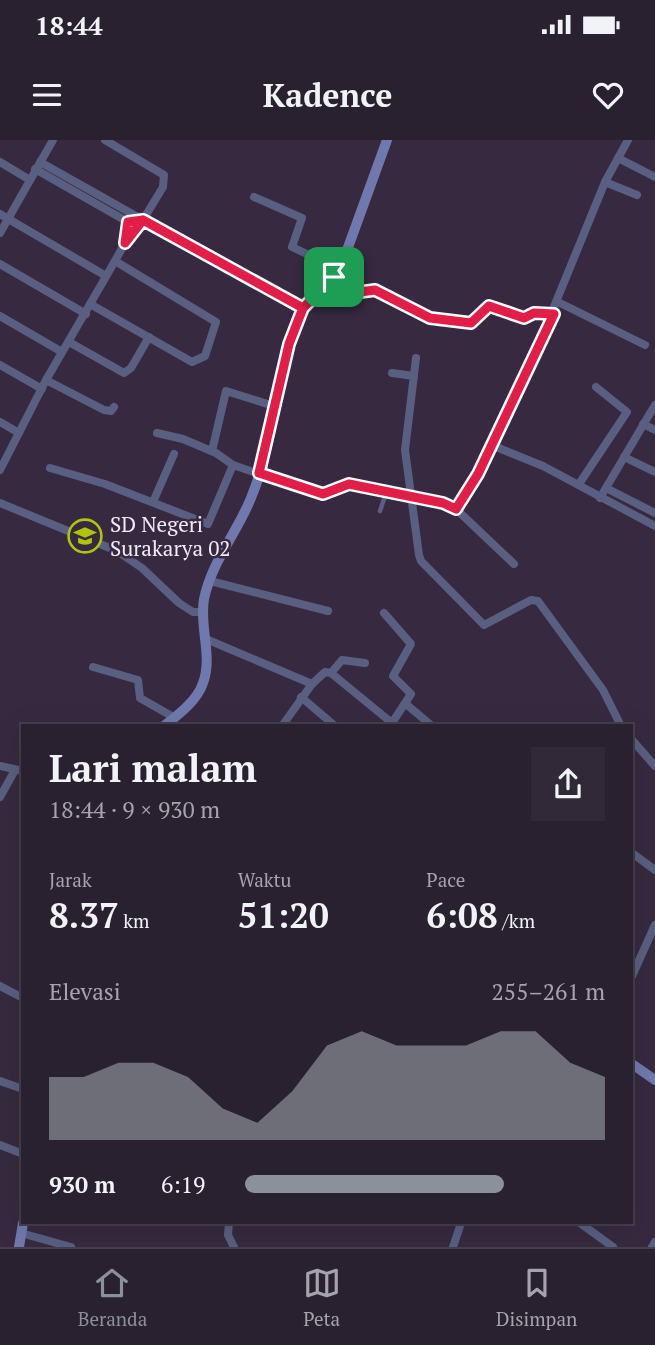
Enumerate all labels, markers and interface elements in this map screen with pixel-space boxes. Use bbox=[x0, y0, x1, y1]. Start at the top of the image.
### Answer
text: 18:44 bbox=[35, 8, 103, 42]
text: Kadence bbox=[263, 74, 392, 116]
icon: menu bbox=[28, 76, 66, 114]
icon: heart bbox=[589, 76, 627, 114]
pin bbox=[304, 247, 364, 307]
icon: arrive bbox=[315, 258, 353, 296]
place label: SD Negeri Surakarya 02 bbox=[110, 510, 231, 562]
school or university icon: SD Negeri Surakarya 02 bbox=[66, 517, 104, 555]
text: Lari malam bbox=[49, 743, 257, 793]
button: share bbox=[531, 747, 605, 821]
text: 18:44 · 9 × 930 m bbox=[49, 794, 220, 825]
text: Jarak bbox=[49, 867, 92, 892]
text: Waktu bbox=[238, 867, 292, 892]
text: Pace bbox=[426, 867, 465, 892]
text: 8.37 bbox=[49, 892, 119, 938]
text: 51:20 bbox=[238, 892, 329, 938]
text: 6:08 bbox=[426, 892, 498, 938]
text: km bbox=[119, 908, 150, 933]
text: /km bbox=[498, 908, 535, 933]
text: Elevasi bbox=[49, 976, 121, 1007]
text: 255–261 m bbox=[492, 976, 605, 1007]
text: 930 m bbox=[49, 1169, 115, 1200]
text: 6:19 bbox=[161, 1169, 205, 1200]
tab: Beranda bbox=[78, 1264, 147, 1331]
tab: Peta bbox=[303, 1264, 341, 1331]
tab: Disimpan bbox=[496, 1264, 577, 1331]

